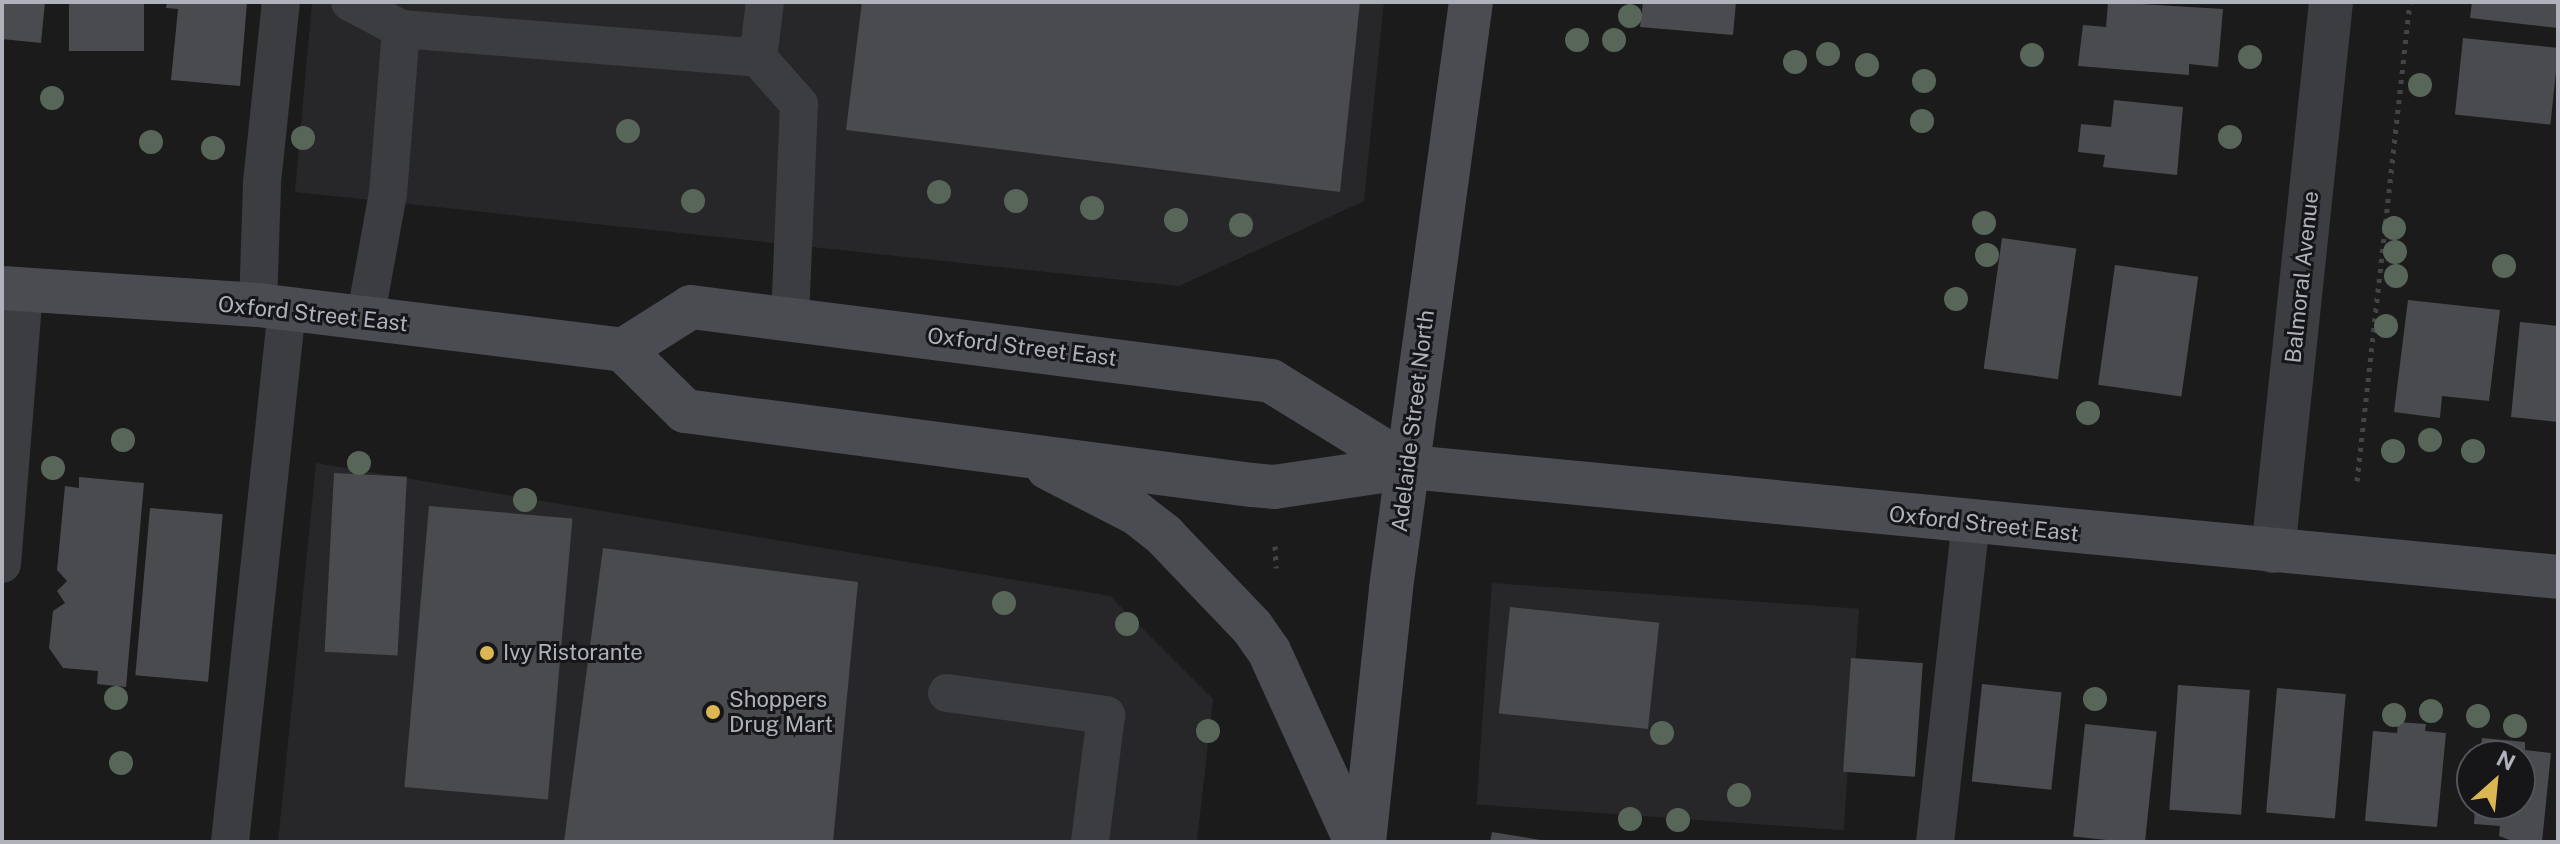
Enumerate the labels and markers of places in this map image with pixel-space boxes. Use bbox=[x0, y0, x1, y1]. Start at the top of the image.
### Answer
place label: Ivy Ristorante bbox=[503, 640, 643, 666]
marker: Ivy Ristorante bbox=[478, 644, 496, 662]
place label: Shoppers Drug Mart bbox=[729, 686, 833, 738]
marker: Shoppers Drug Mart bbox=[704, 703, 722, 721]

